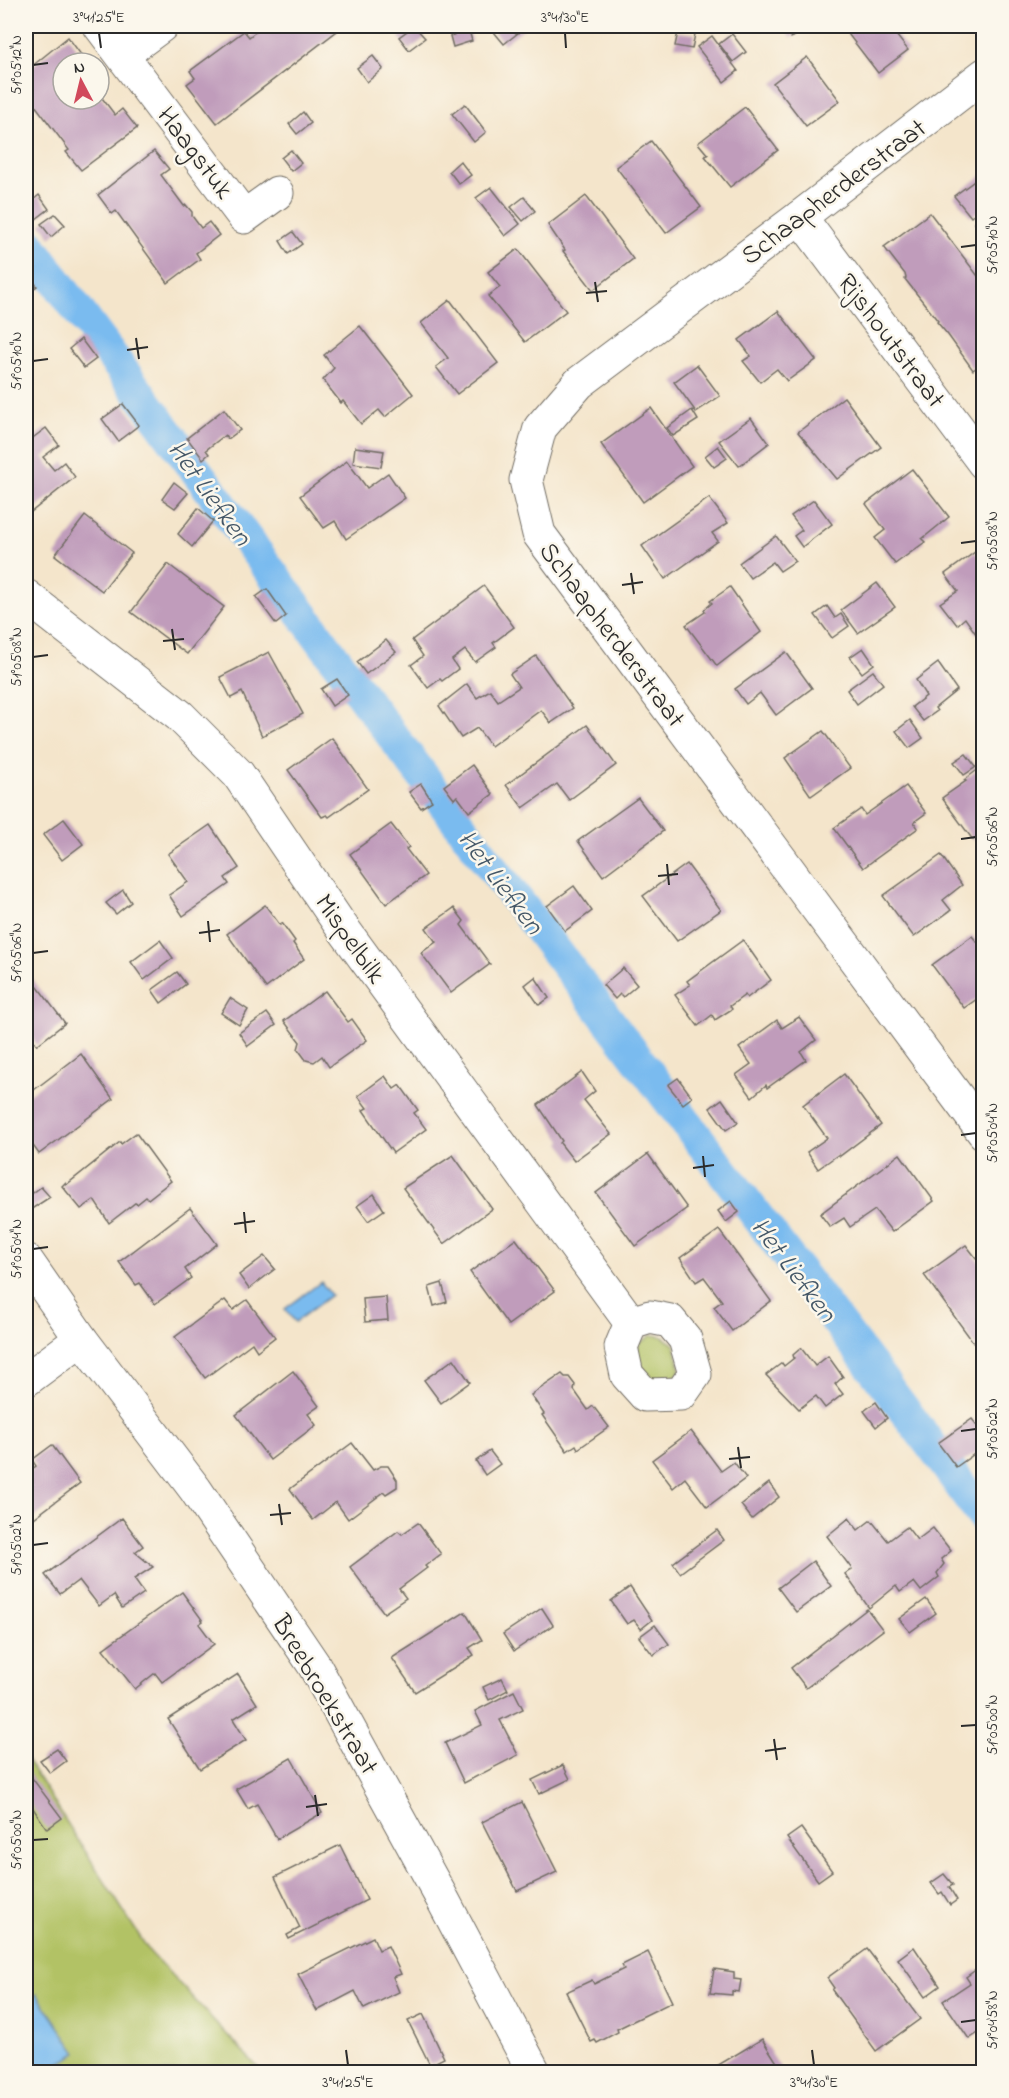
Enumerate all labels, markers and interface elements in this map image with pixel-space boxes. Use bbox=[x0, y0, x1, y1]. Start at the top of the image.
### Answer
text: 3°41'25"E bbox=[73, 7, 125, 29]
text: 3°41'30"E bbox=[541, 7, 589, 29]
text: 51°05'12"N bbox=[6, 35, 28, 95]
north arrow bbox=[51, 51, 111, 111]
text: N bbox=[73, 56, 86, 81]
street label: Haagstuk bbox=[146, 99, 242, 208]
street label: Schaapherderstraat bbox=[734, 110, 936, 276]
text: 51°05'10"N bbox=[982, 216, 1004, 274]
street label: Rijshoutstraat bbox=[826, 266, 954, 417]
text: 51°05'10"N bbox=[6, 332, 28, 390]
water label: Het Liefken bbox=[156, 433, 261, 556]
text: 51°05'08"N bbox=[982, 511, 1004, 571]
street label: Schaapherderstraat bbox=[528, 535, 694, 737]
text: 51°05'08"N bbox=[6, 627, 28, 687]
text: 51°05'06"N bbox=[982, 807, 1004, 867]
water label: Het Liefken bbox=[446, 822, 553, 945]
street label: Mispelbilk bbox=[304, 887, 394, 992]
text: 51°05'06"N bbox=[6, 923, 28, 983]
text: 51°05'04"N bbox=[982, 1103, 1004, 1163]
water label: Het Liefken bbox=[739, 1210, 846, 1333]
text: 51°05'04"N bbox=[6, 1219, 28, 1279]
text: 51°05'02"N bbox=[982, 1398, 1004, 1460]
text: 51°05'02"N bbox=[6, 1514, 28, 1576]
street label: Breebroekstraat bbox=[260, 1607, 387, 1783]
text: 51°05'00"N bbox=[982, 1695, 1004, 1755]
text: 51°05'00"N bbox=[6, 1810, 28, 1870]
text: 51°04'58"N bbox=[982, 1990, 1004, 2050]
text: 3°41'25"E bbox=[322, 2072, 374, 2094]
text: 3°41'30"E bbox=[790, 2072, 838, 2094]

